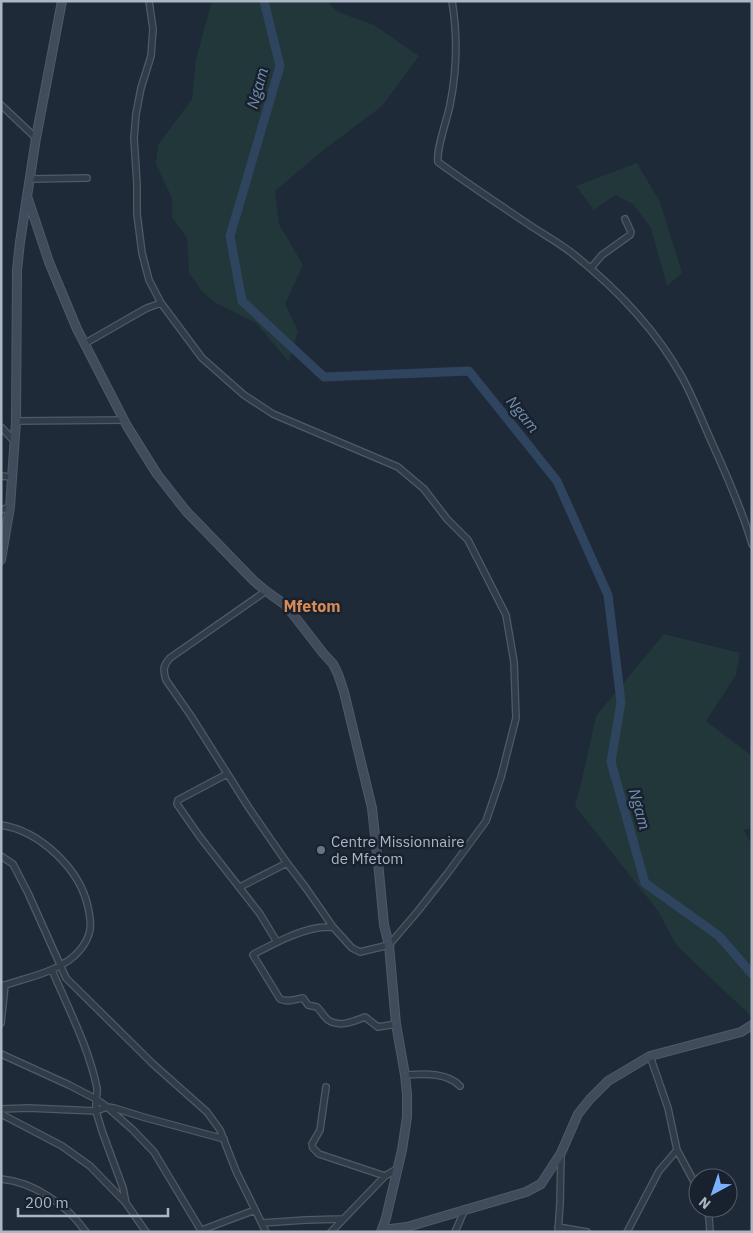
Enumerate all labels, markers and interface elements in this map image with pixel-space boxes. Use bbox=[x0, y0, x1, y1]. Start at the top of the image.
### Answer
water label: Ngam bbox=[242, 65, 272, 111]
water label: Ngam bbox=[502, 391, 544, 437]
district label: Mfetom bbox=[283, 596, 341, 616]
water label: Ngam bbox=[625, 786, 655, 832]
place label: Centre Missionnaire de Mfetom bbox=[331, 832, 465, 868]
marker: Centre Missionnaire de Mfetom bbox=[315, 844, 327, 856]
north arrow bbox=[688, 1168, 738, 1218]
scale bar bbox=[18, 1186, 168, 1218]
text: 200 m bbox=[25, 1193, 69, 1212]
text: N bbox=[695, 1193, 714, 1213]

